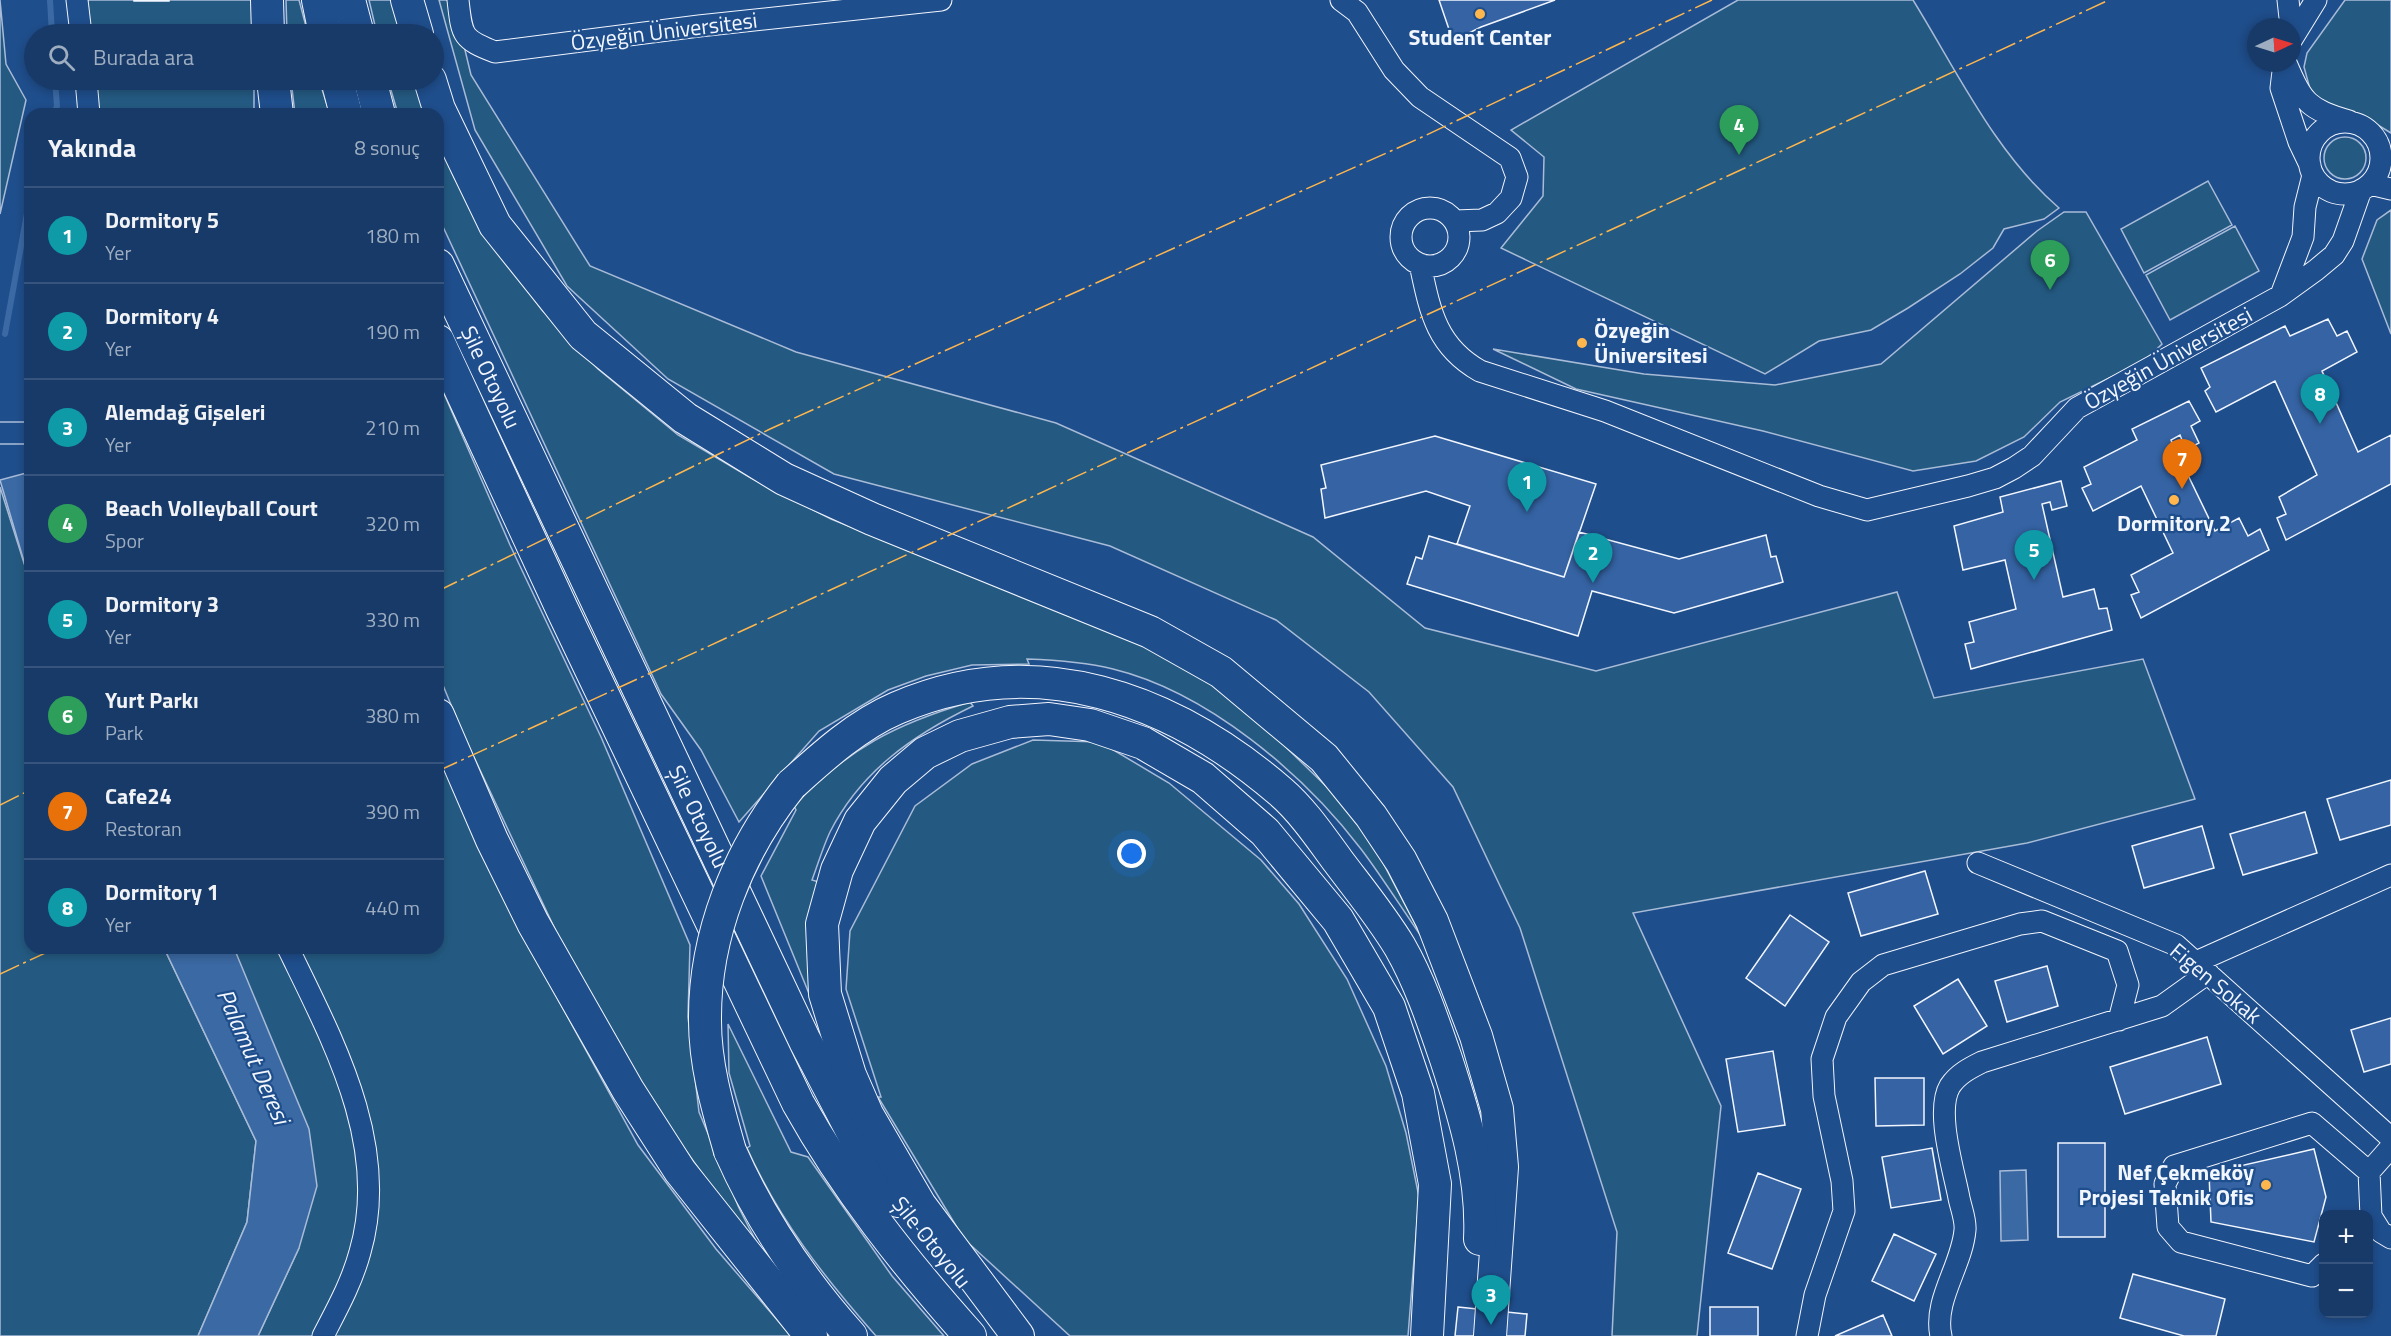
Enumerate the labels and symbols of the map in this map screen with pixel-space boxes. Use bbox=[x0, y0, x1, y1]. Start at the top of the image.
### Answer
street label: Özyeğin Üniversitesi bbox=[569, 3, 759, 59]
marker: Student Center bbox=[1473, 7, 1487, 21]
north arrow bbox=[2247, 18, 2301, 72]
place label: Student Center bbox=[1409, 20, 1551, 54]
pin: 4 bbox=[1720, 106, 1758, 155]
pin: 6 bbox=[2030, 240, 2070, 290]
street label: Özyeğin Üniversitesi bbox=[2078, 298, 2258, 418]
place label: Özyeğin Üniversitesi bbox=[1594, 313, 1708, 372]
street label: Şile Otoyolu bbox=[452, 320, 530, 434]
marker: Özyeğin Üniversitesi bbox=[1575, 336, 1589, 350]
pin: 8 bbox=[2300, 374, 2340, 424]
pin: 7 bbox=[2162, 440, 2202, 489]
pin: 1 bbox=[1508, 462, 1546, 512]
marker: Dormitory 2 bbox=[2167, 493, 2181, 507]
place label: Dormitory 2 bbox=[2117, 506, 2231, 540]
pin: 5 bbox=[2014, 530, 2054, 580]
pin: 2 bbox=[1574, 534, 1612, 583]
street label: Şile Otoyolu bbox=[660, 759, 738, 874]
your location bbox=[1117, 839, 1146, 868]
street label: Figen Sokak bbox=[2163, 934, 2270, 1032]
water label: Palamut Deresi bbox=[208, 982, 301, 1132]
place label: Nef Çekmeköy Projesi Teknik Ofis bbox=[2078, 1155, 2254, 1214]
marker: Nef Çekmeköy Projesi Teknik Ofis bbox=[2259, 1178, 2273, 1192]
street label: Şile Otoyolu bbox=[884, 1188, 980, 1296]
pin: 3 bbox=[1472, 1276, 1510, 1325]

